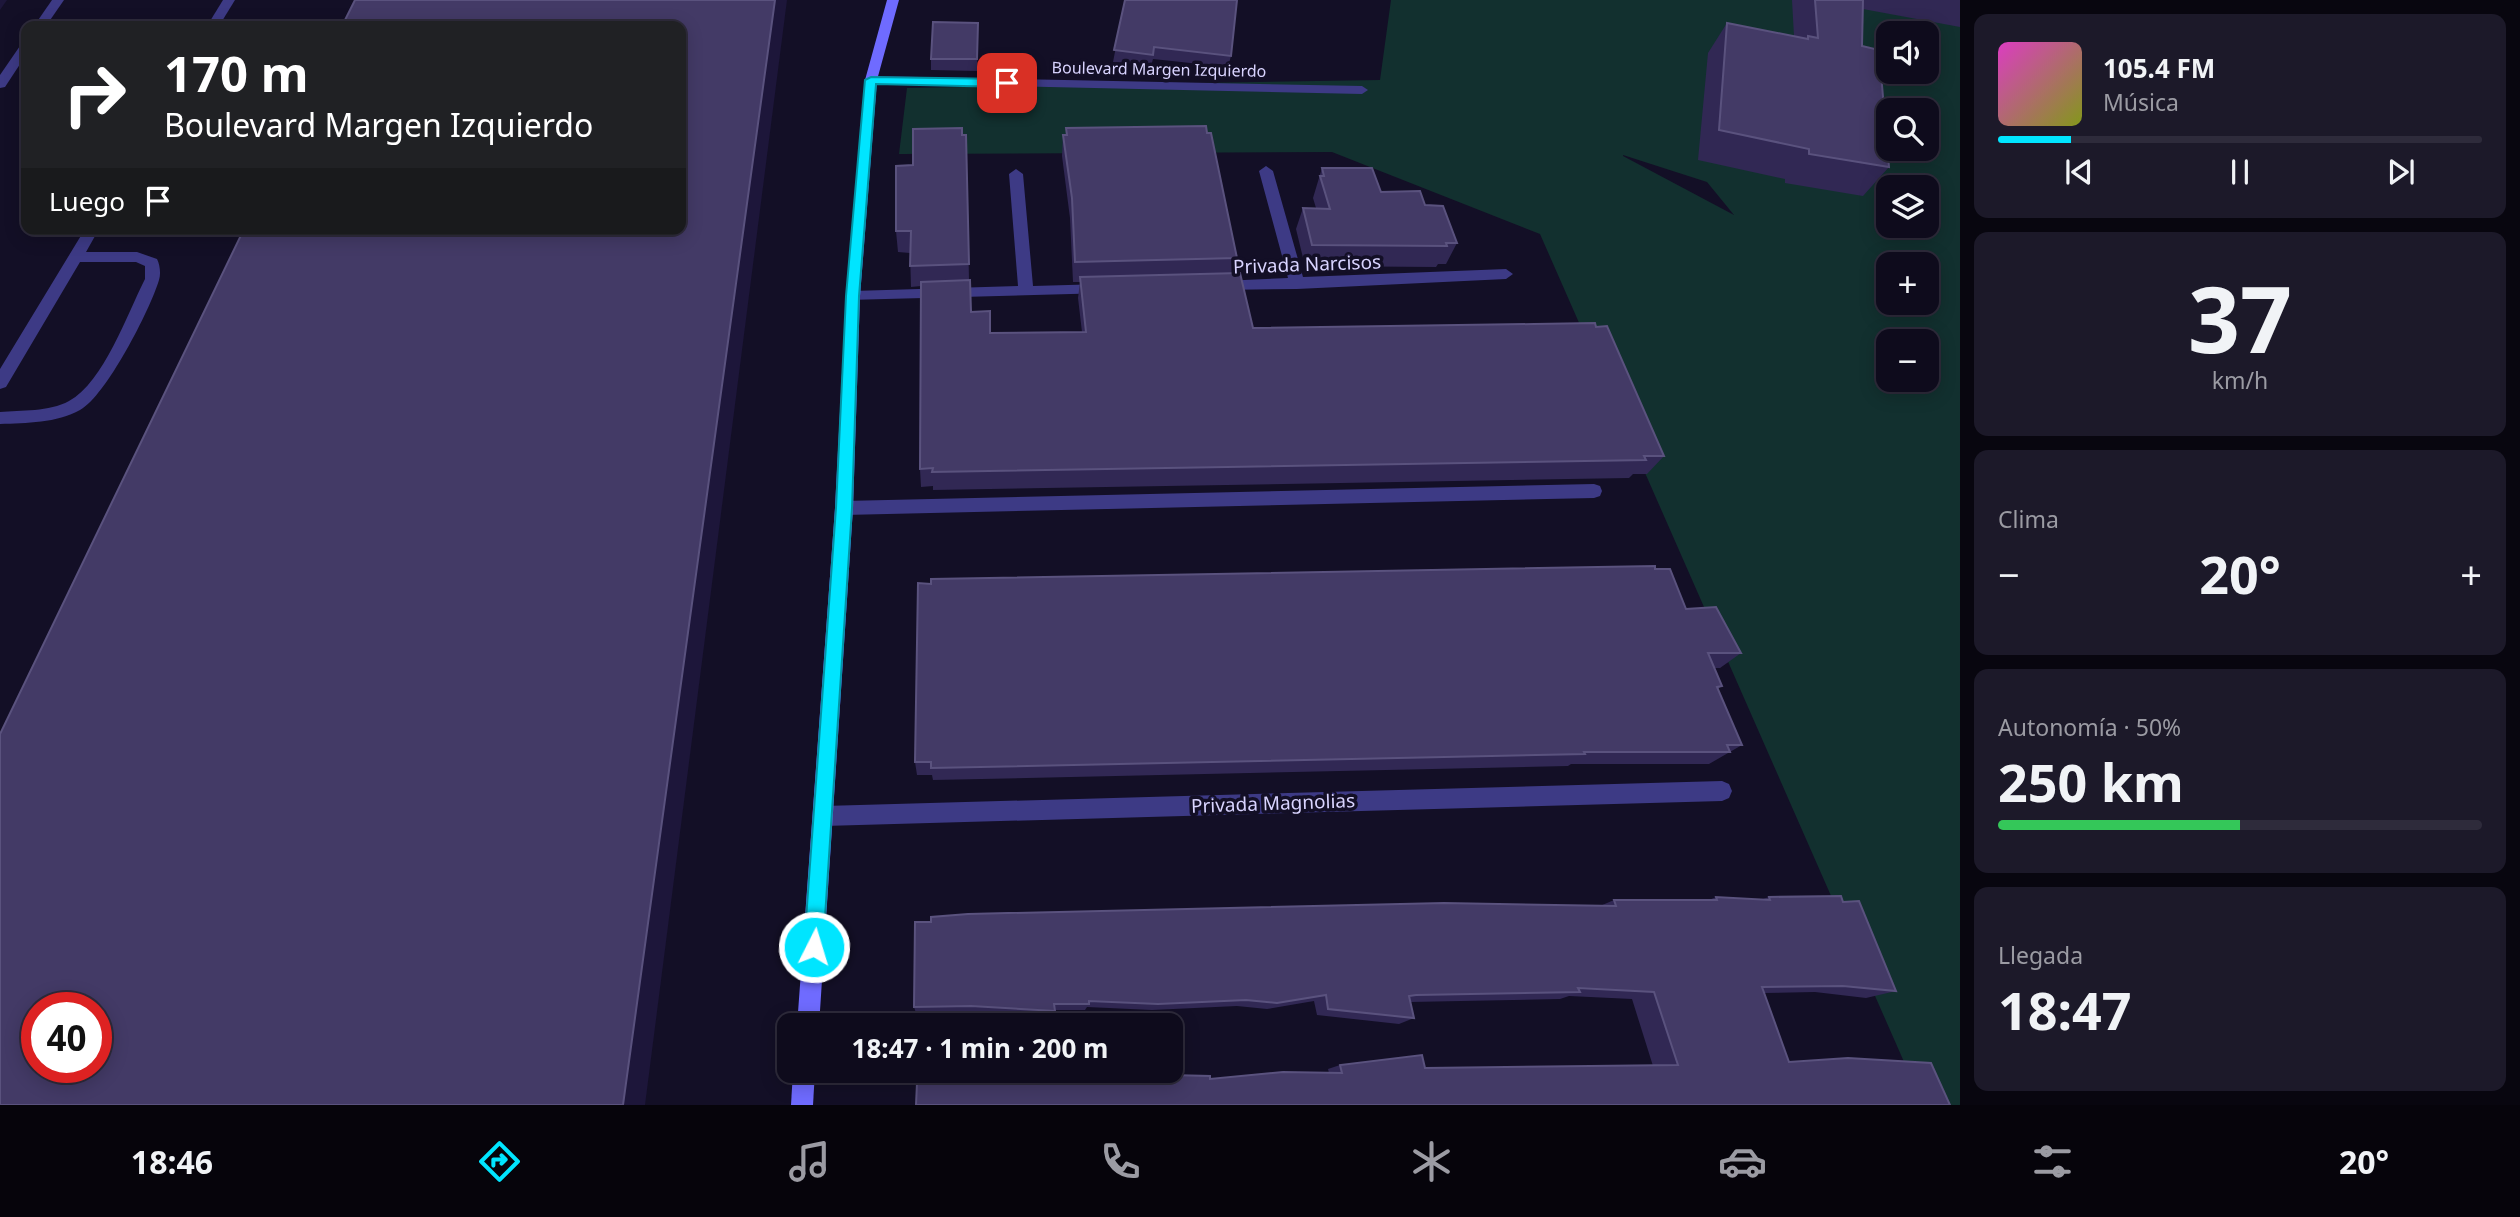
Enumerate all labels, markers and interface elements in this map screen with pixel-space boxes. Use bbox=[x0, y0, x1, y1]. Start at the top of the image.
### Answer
map controls bbox=[1876, 21, 1939, 392]
button: sound bbox=[1876, 21, 1939, 84]
text: 170 m bbox=[164, 40, 309, 106]
icon: right bbox=[49, 49, 140, 140]
text: 105.4 FM bbox=[2103, 50, 2215, 86]
pin bbox=[977, 53, 1037, 113]
street label: Boulevard Margen Izquierdo bbox=[1051, 56, 1267, 82]
icon: arrive bbox=[988, 64, 1026, 102]
text: Música bbox=[2103, 86, 2179, 118]
button: search bbox=[1876, 98, 1939, 161]
text: Boulevard Margen Izquierdo bbox=[164, 103, 593, 146]
icon: previous bbox=[2060, 153, 2098, 191]
icon: pause bbox=[2221, 153, 2259, 191]
icon: next bbox=[2382, 153, 2420, 191]
button: layers bbox=[1876, 175, 1939, 238]
icon: arrive bbox=[139, 182, 177, 220]
text: Luego bbox=[49, 183, 125, 219]
street label: Privada Narcisos bbox=[1233, 248, 1381, 280]
button: + bbox=[1876, 252, 1939, 315]
text: 37 bbox=[2188, 256, 2292, 380]
button: − bbox=[1876, 329, 1939, 392]
text: km/h bbox=[2212, 364, 2268, 396]
text: Clima bbox=[1998, 503, 2059, 535]
text: 20° bbox=[2199, 538, 2281, 609]
text: − bbox=[1998, 548, 2020, 600]
text: + bbox=[2460, 548, 2482, 600]
text: Autonomía · 50% bbox=[1998, 711, 2181, 743]
text: 250 km bbox=[1998, 746, 2184, 817]
street label: Privada Magnolias bbox=[1190, 787, 1356, 819]
position arrow bbox=[777, 910, 851, 984]
text: Llegada bbox=[1998, 939, 2083, 971]
text: 18:47 bbox=[1998, 974, 2132, 1045]
speed limit sign: 40 bbox=[21, 992, 112, 1083]
text: 18:47 · 1 min · 200 m bbox=[852, 1030, 1108, 1066]
icon: directions bbox=[475, 1137, 524, 1186]
icon: music bbox=[785, 1137, 834, 1186]
icon: phone bbox=[1096, 1137, 1145, 1186]
icon: climate bbox=[1407, 1137, 1456, 1186]
icon: car bbox=[1718, 1137, 1767, 1186]
icon: filters bbox=[2028, 1137, 2077, 1186]
text: 18:46 bbox=[131, 1140, 213, 1183]
text: 20° bbox=[2339, 1140, 2389, 1183]

